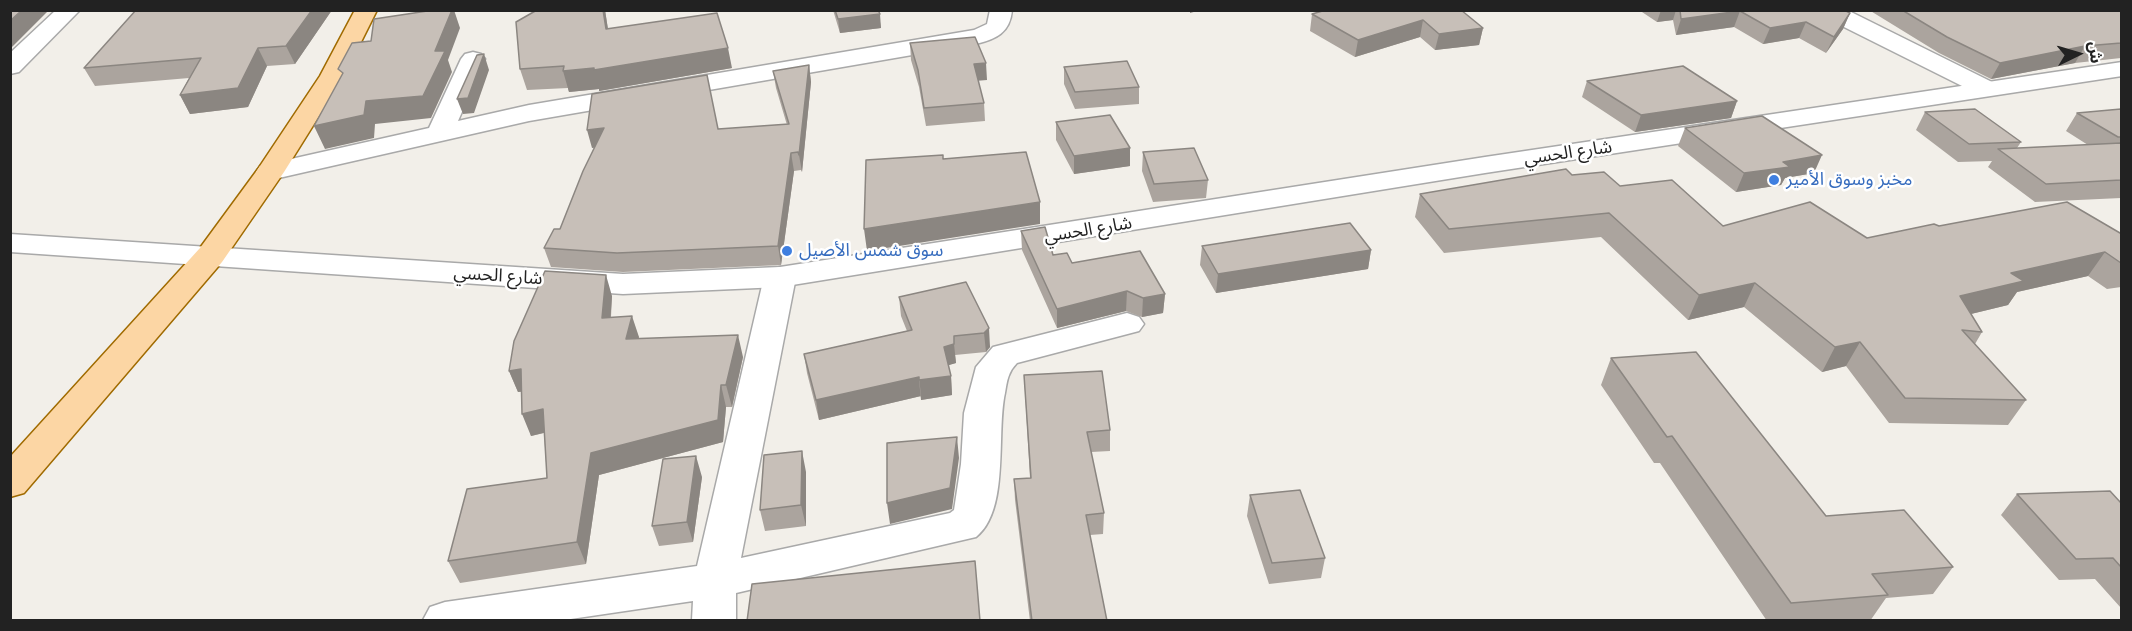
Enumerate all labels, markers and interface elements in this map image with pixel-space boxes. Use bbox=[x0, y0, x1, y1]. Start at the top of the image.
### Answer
north arrow bbox=[2048, 24, 2108, 84]
text: ش bbox=[2085, 41, 2107, 64]
street label: شارع الحسي bbox=[1522, 136, 1614, 170]
place label: مخبز وسوق الأمير bbox=[1786, 169, 1912, 191]
marker: مخبز وسوق الأمير bbox=[1767, 173, 1781, 187]
street label: شارع الحسي bbox=[1042, 212, 1134, 248]
place label: سوق شمس الأصيل bbox=[799, 240, 943, 262]
marker: سوق شمس الأصيل bbox=[780, 244, 794, 258]
street label: شارع الحسي bbox=[453, 262, 543, 290]

